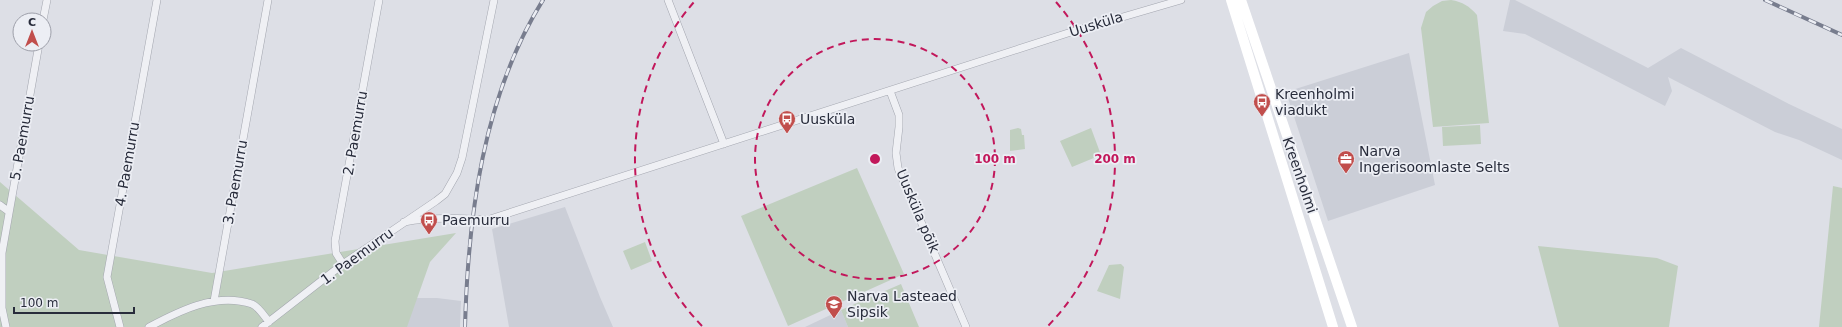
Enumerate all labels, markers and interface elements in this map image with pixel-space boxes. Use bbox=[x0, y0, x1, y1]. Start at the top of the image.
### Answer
street label: Uusküla bbox=[1067, 8, 1125, 40]
north arrow bbox=[12, 12, 52, 52]
text: С bbox=[28, 16, 36, 29]
place label: Kreenholmi viadukt bbox=[1275, 86, 1355, 118]
street label: 2. Paemurru bbox=[340, 90, 370, 176]
bus stop icon: Kreenholmi viadukt bbox=[1252, 92, 1272, 117]
street label: 5. Paemurru bbox=[7, 95, 37, 181]
bus stop icon: Uusküla bbox=[777, 109, 797, 134]
place label: Uusküla bbox=[800, 111, 855, 127]
street label: 4. Paemurru bbox=[112, 121, 142, 207]
street label: Kreenholmi bbox=[1279, 135, 1321, 215]
street label: 3. Paemurru bbox=[220, 139, 250, 225]
place label: Narva Ingerisoomlaste Selts bbox=[1359, 143, 1510, 175]
office icon: Narva Ingerisoomlaste Selts bbox=[1336, 149, 1356, 174]
centre of rings bbox=[868, 152, 882, 166]
text: 100 m bbox=[974, 152, 1016, 166]
text: 200 m bbox=[1094, 152, 1136, 166]
street label: Uusküla põik bbox=[893, 167, 943, 256]
bus stop icon: Paemurru bbox=[419, 210, 439, 235]
place label: Paemurru bbox=[442, 212, 510, 228]
street label: 1. Paemurru bbox=[318, 224, 396, 288]
place label: Narva Lasteaed Sipsik bbox=[847, 288, 957, 320]
scale bar bbox=[14, 289, 134, 315]
school or university icon: Narva Lasteaed Sipsik bbox=[824, 294, 844, 319]
text: 100 m bbox=[20, 296, 58, 310]

